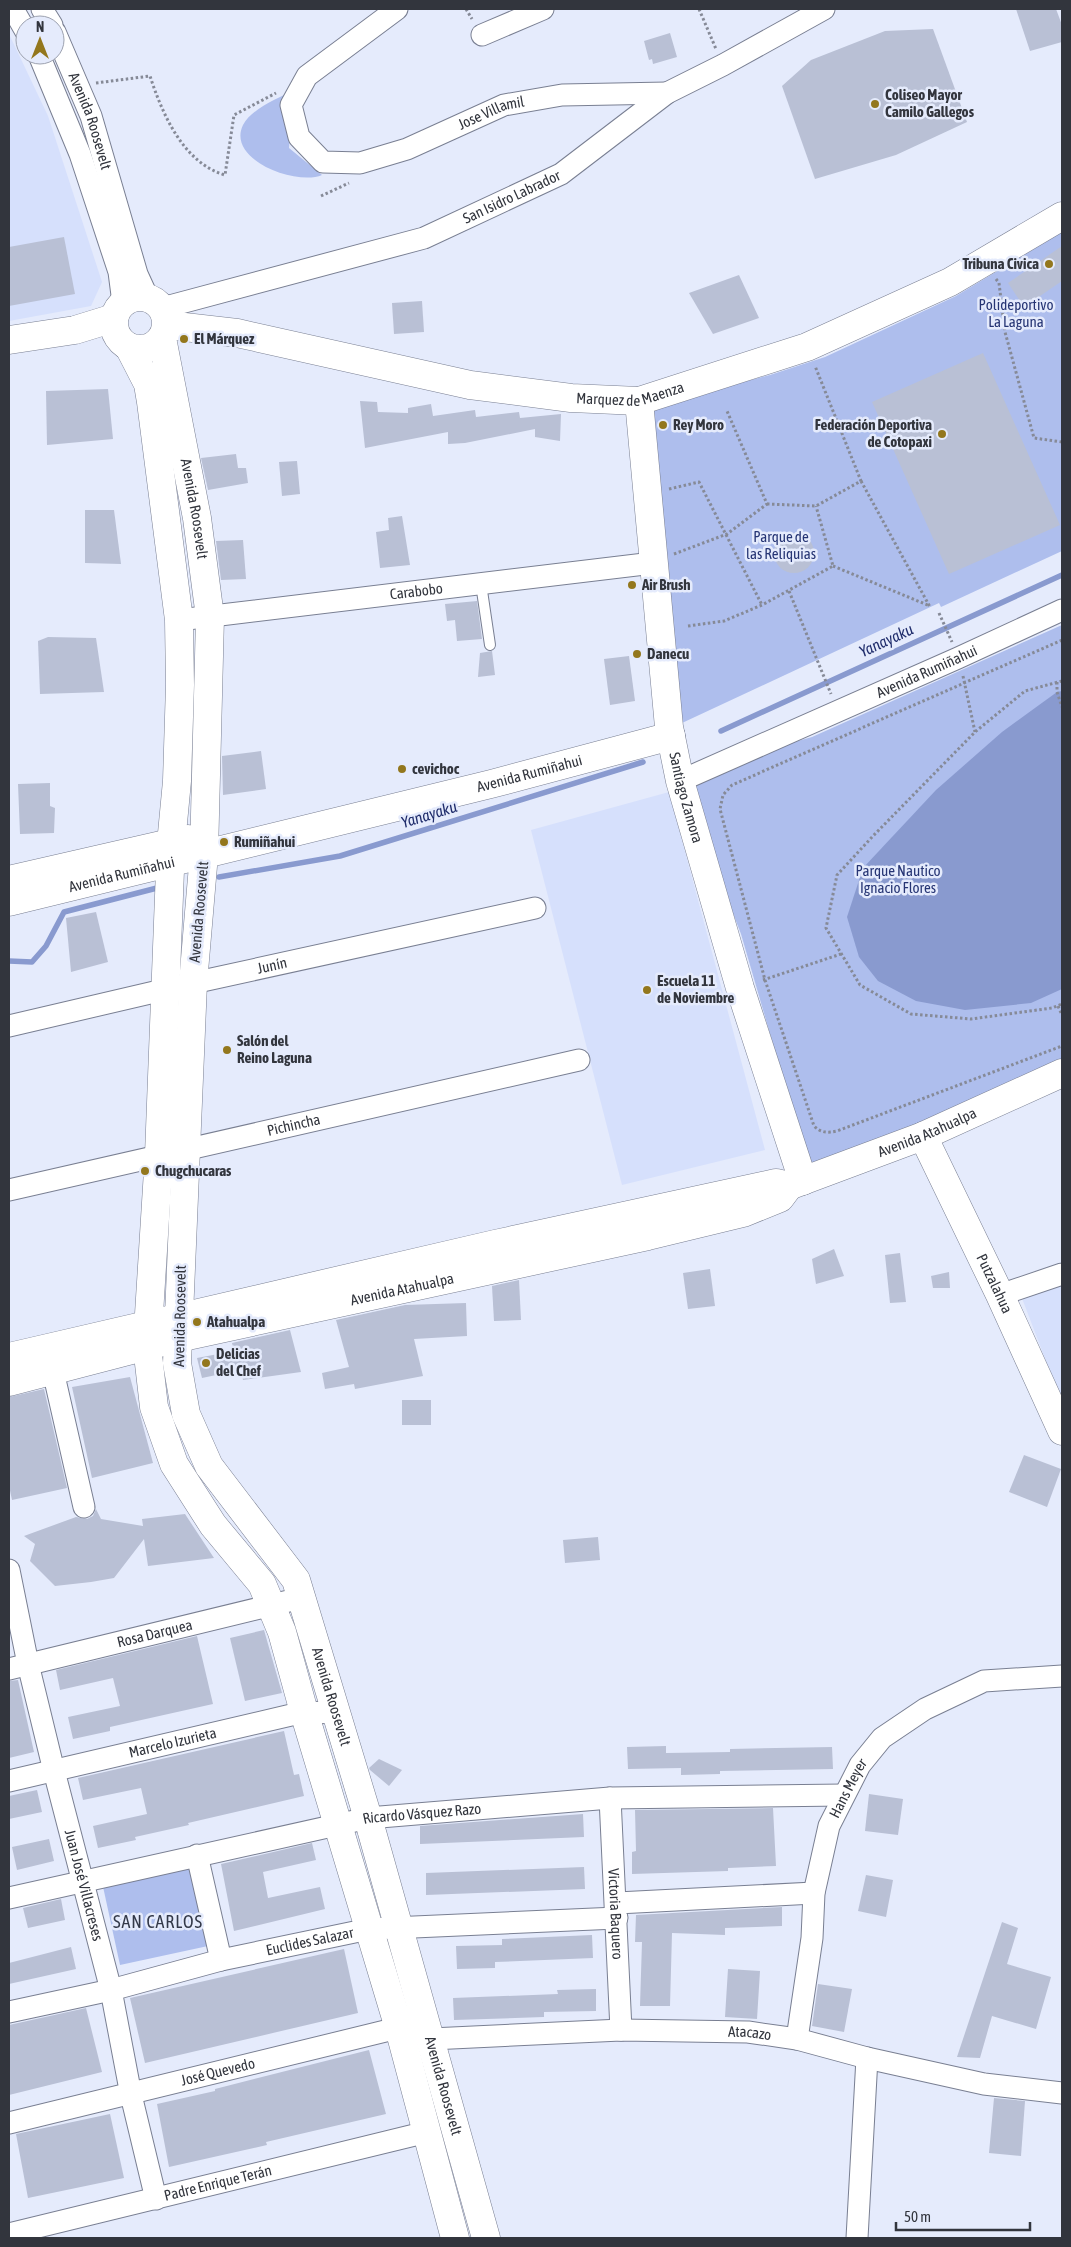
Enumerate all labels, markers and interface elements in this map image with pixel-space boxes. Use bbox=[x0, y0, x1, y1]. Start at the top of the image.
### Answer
north arrow bbox=[15, 15, 65, 65]
text: N bbox=[36, 19, 44, 35]
street label: Avenida Roosevelt bbox=[65, 70, 115, 172]
place label: Coliseo Mayor Camilo Gallegos bbox=[885, 86, 975, 120]
street label: Jose Villamil bbox=[455, 93, 526, 133]
marker: Coliseo Mayor Camilo Gallegos bbox=[869, 98, 881, 110]
street label: San Isidro Labrador bbox=[460, 166, 563, 227]
place label: Tribuna Civica bbox=[962, 255, 1039, 272]
marker: Tribuna Civica bbox=[1043, 258, 1055, 270]
park label: Polideportivo La Laguna bbox=[979, 296, 1053, 330]
place label: El Márquez bbox=[194, 330, 255, 347]
marker: El Márquez bbox=[178, 333, 190, 345]
street label: Marquez de Maenza bbox=[576, 378, 686, 409]
place label: Rey Moro bbox=[673, 416, 724, 433]
place label: Federación Deportiva de Cotopaxi bbox=[815, 416, 932, 450]
marker: Rey Moro bbox=[657, 419, 669, 431]
marker: Federación Deportiva de Cotopaxi bbox=[936, 428, 948, 440]
street label: Avenida Roosevelt bbox=[178, 457, 211, 560]
park label: Parque de las Reliquias bbox=[746, 528, 816, 562]
place label: Air Brush bbox=[641, 576, 691, 593]
street label: Carabobo bbox=[389, 579, 444, 603]
marker: Air Brush bbox=[626, 579, 638, 591]
water label: Yanayaku bbox=[856, 620, 916, 661]
street label: Avenida Rumiñahui bbox=[874, 641, 980, 701]
place label: Danecu bbox=[647, 645, 689, 662]
marker: Danecu bbox=[631, 648, 643, 660]
street label: Avenida Rumiñahui bbox=[475, 751, 584, 795]
street label: Santiago Zamora bbox=[666, 751, 707, 845]
place label: cevichoc bbox=[412, 760, 460, 777]
marker: cevichoc bbox=[396, 763, 408, 775]
water label: Yanayaku bbox=[399, 797, 460, 832]
place label: Rumiñahui bbox=[234, 833, 295, 850]
marker: Rumiñahui bbox=[218, 836, 230, 848]
street label: Avenida Rumiñahui bbox=[67, 853, 176, 895]
street label: Avenida Roosevelt bbox=[186, 861, 211, 963]
park label: Parque Nautico Ignacio Flores bbox=[855, 862, 941, 896]
street label: Junín bbox=[256, 954, 289, 977]
place label: Escuela 11 de Noviembre bbox=[657, 972, 735, 1006]
marker: Escuela 11 de Noviembre bbox=[641, 984, 653, 996]
place label: Salón del Reino Laguna bbox=[237, 1032, 312, 1066]
marker: Salón del Reino Laguna bbox=[221, 1044, 233, 1056]
street label: Avenida Atahualpa bbox=[875, 1104, 979, 1160]
street label: Pichincha bbox=[265, 1110, 322, 1139]
place label: Chugchucaras bbox=[155, 1162, 232, 1179]
marker: Chugchucaras bbox=[139, 1165, 151, 1177]
street label: Putzalahua bbox=[973, 1251, 1016, 1316]
street label: Avenida Roosevelt bbox=[170, 1265, 189, 1367]
street label: Avenida Atahualpa bbox=[349, 1269, 455, 1308]
place label: Atahualpa bbox=[206, 1313, 265, 1330]
marker: Atahualpa bbox=[191, 1316, 203, 1328]
place label: Delicias del Chef bbox=[216, 1345, 262, 1379]
marker: Delicias del Chef bbox=[200, 1357, 212, 1369]
street label: Rosa Darquea bbox=[115, 1616, 194, 1650]
street label: Avenida Roosevelt bbox=[309, 1645, 355, 1748]
street label: Marcelo Izurieta bbox=[127, 1724, 218, 1761]
street label: Hans Meyer bbox=[826, 1754, 870, 1821]
street label: Ricardo Vásquez Razo bbox=[361, 1800, 482, 1827]
street label: Juan José Villacreses bbox=[62, 1828, 107, 1943]
street label: Victoria Baquero bbox=[605, 1868, 627, 1960]
district label: SAN CARLOS bbox=[113, 1911, 203, 1932]
street label: Euclides Salazar bbox=[264, 1923, 355, 1958]
street label: Atacazo bbox=[728, 2023, 773, 2043]
street label: Avenida Roosevelt bbox=[422, 2034, 466, 2137]
street label: José Quevedo bbox=[179, 2054, 257, 2089]
street label: Padre Enrique Terán bbox=[162, 2161, 273, 2204]
scale bar bbox=[896, 2200, 1030, 2232]
text: 50 m bbox=[904, 2208, 931, 2225]

